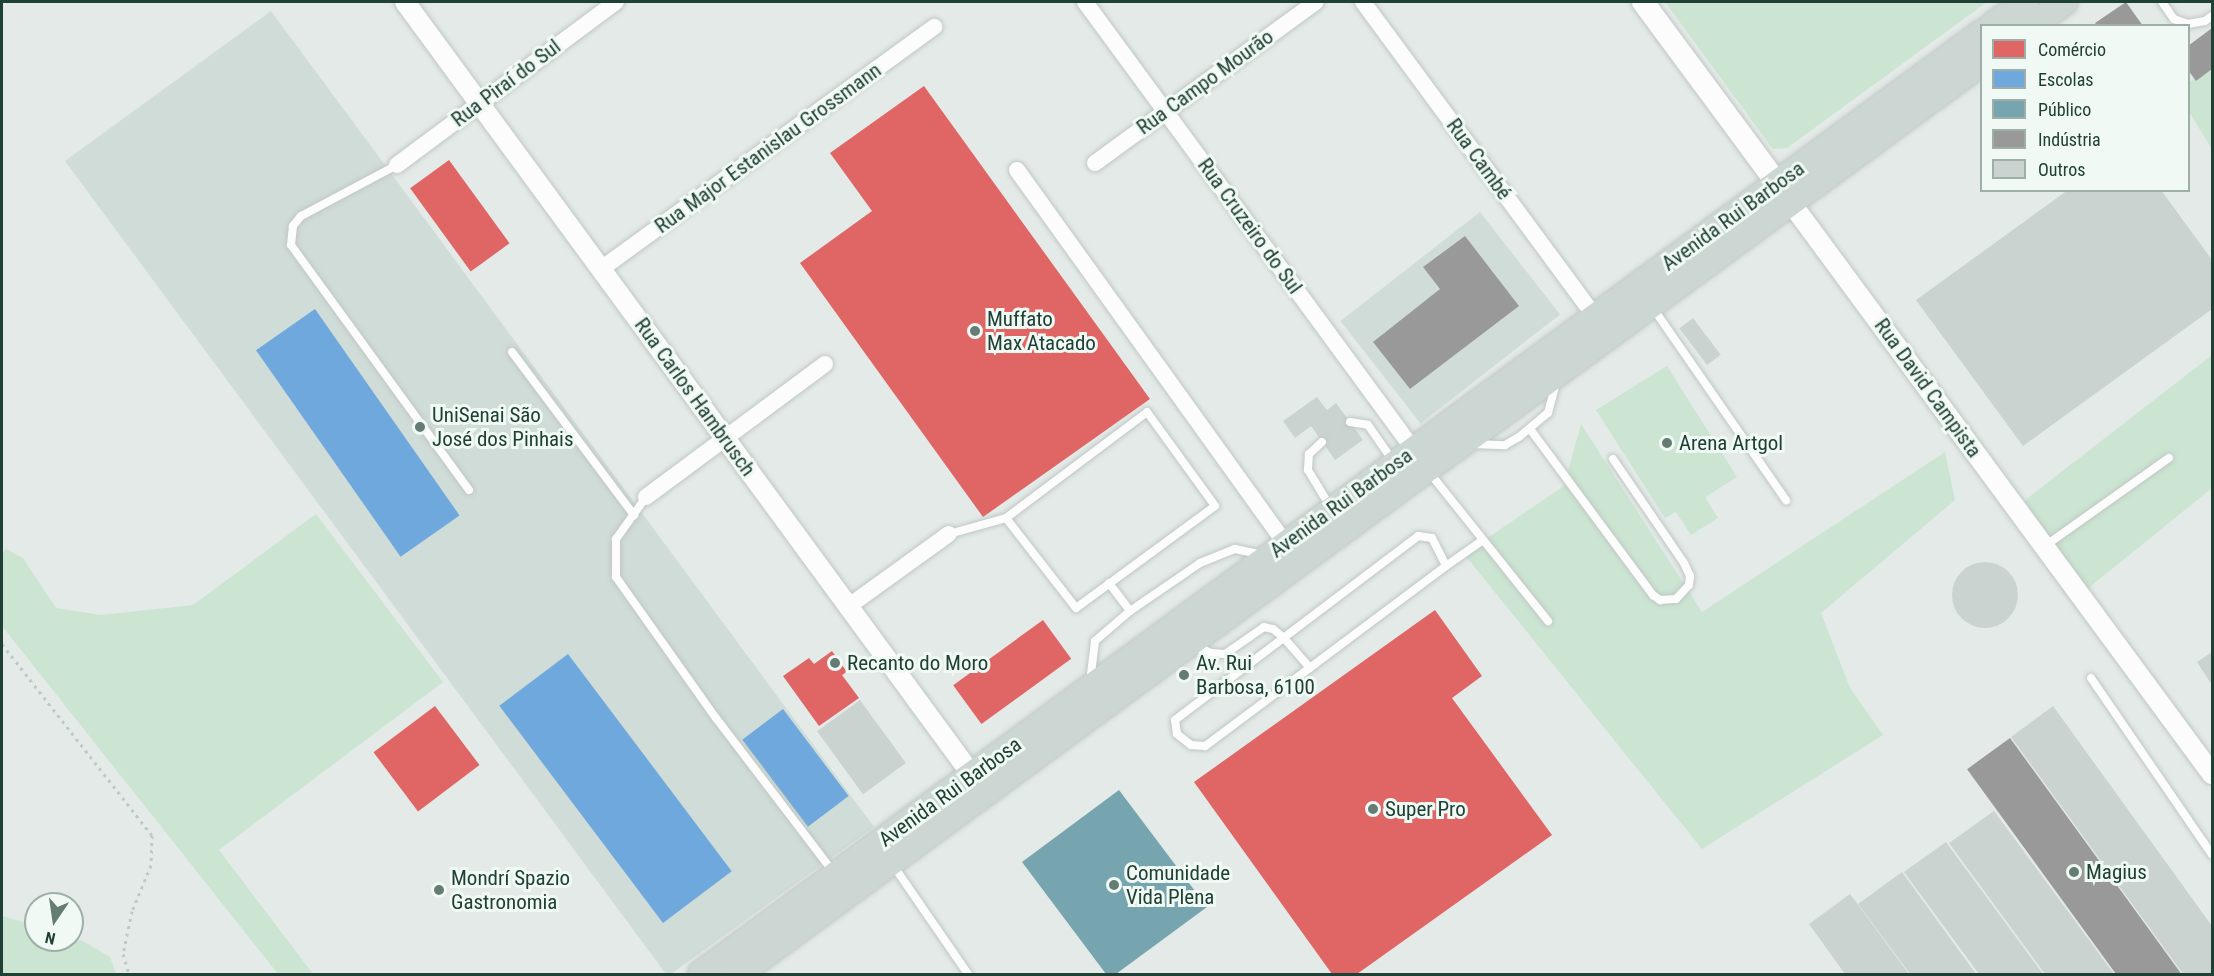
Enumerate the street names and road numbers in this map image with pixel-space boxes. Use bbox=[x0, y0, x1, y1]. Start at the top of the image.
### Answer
street label: Rua Campo Mourão bbox=[1132, 24, 1278, 140]
street label: Rua Piraí do Sul bbox=[446, 34, 566, 132]
street label: Rua Major Estanislau Grossmann bbox=[650, 57, 886, 239]
street label: Rua Cambé bbox=[1441, 114, 1517, 204]
street label: Rua Cruzeiro do Sul bbox=[1192, 153, 1308, 299]
street label: Avenida Rui Barbosa bbox=[1657, 156, 1809, 276]
street label: Rua Carlos Hambrusch bbox=[629, 313, 761, 481]
street label: Rua David Campista bbox=[1869, 313, 1987, 463]
street label: Avenida Rui Barbosa bbox=[1265, 443, 1417, 563]
street label: Avenida Rui Barbosa bbox=[874, 732, 1026, 852]

